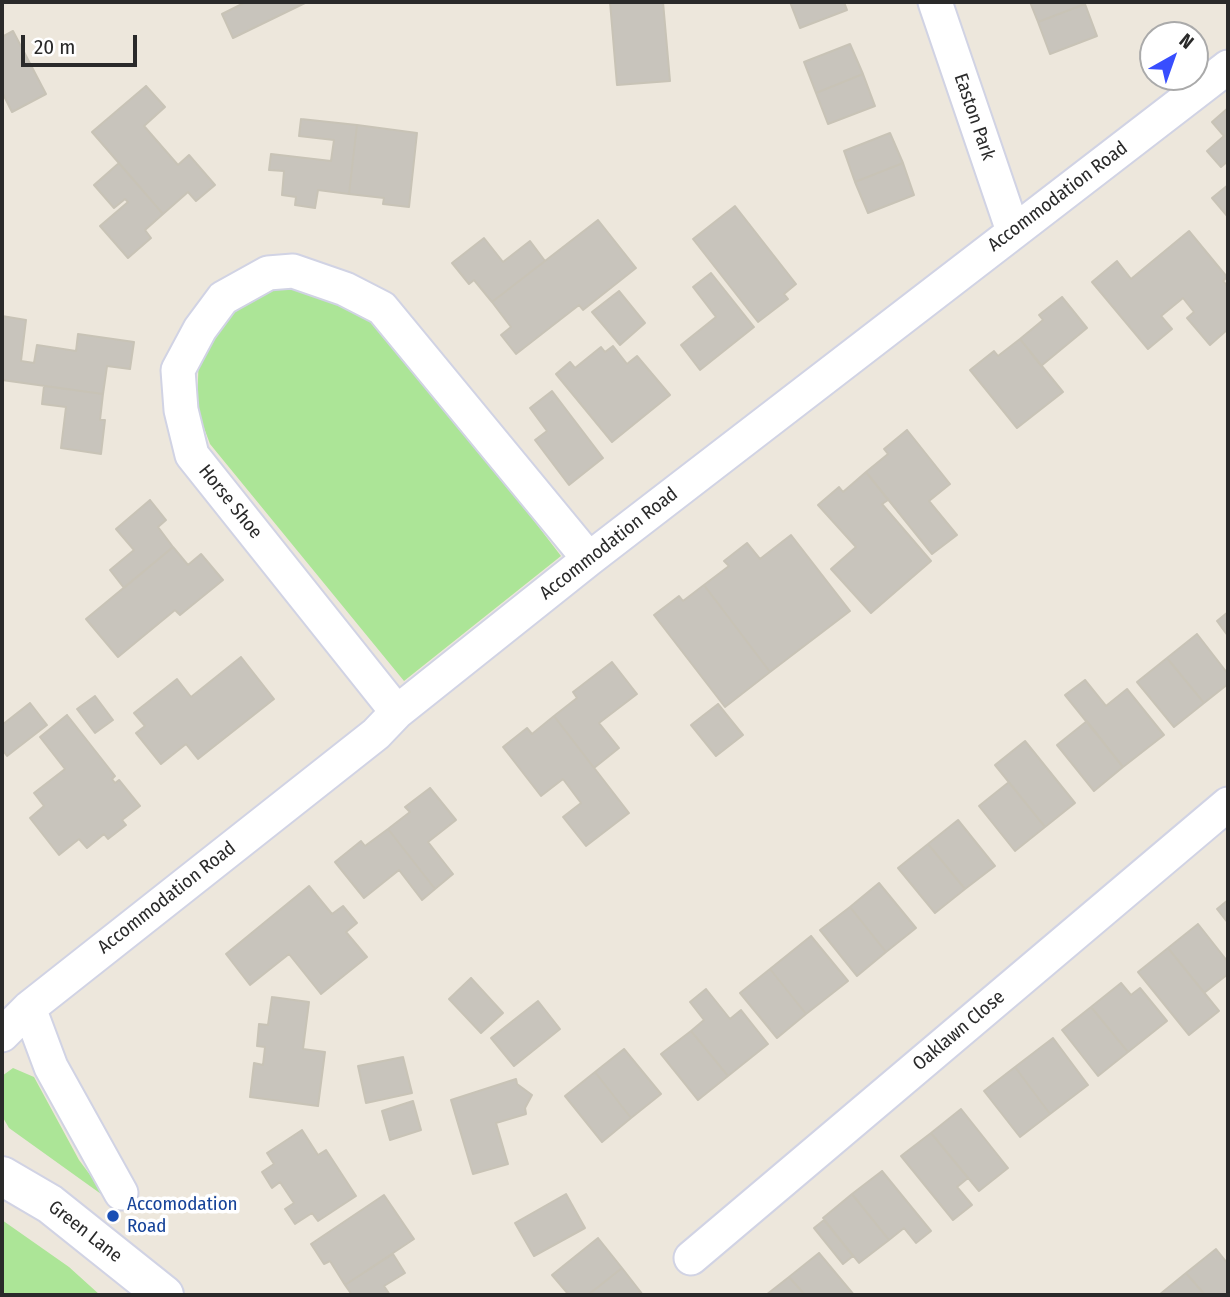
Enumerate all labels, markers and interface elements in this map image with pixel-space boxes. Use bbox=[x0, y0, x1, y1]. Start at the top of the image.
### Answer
scale bar bbox=[24, 21, 140, 65]
north arrow bbox=[1139, 21, 1209, 91]
text: N bbox=[1175, 29, 1198, 54]
text: 20 m bbox=[34, 34, 75, 60]
street label: Easton Park bbox=[949, 71, 999, 163]
street label: Accommodation Road bbox=[984, 137, 1132, 257]
street label: Horse Shoe bbox=[193, 460, 267, 544]
street label: Accommodation Road bbox=[535, 483, 683, 605]
street label: Accommodation Road bbox=[93, 837, 241, 959]
street label: Oaklawn Close bbox=[908, 986, 1010, 1076]
place label: Accomodation Road bbox=[127, 1194, 238, 1238]
street label: Green Lane bbox=[44, 1196, 126, 1268]
marker: Accomodation Road bbox=[105, 1208, 121, 1224]

